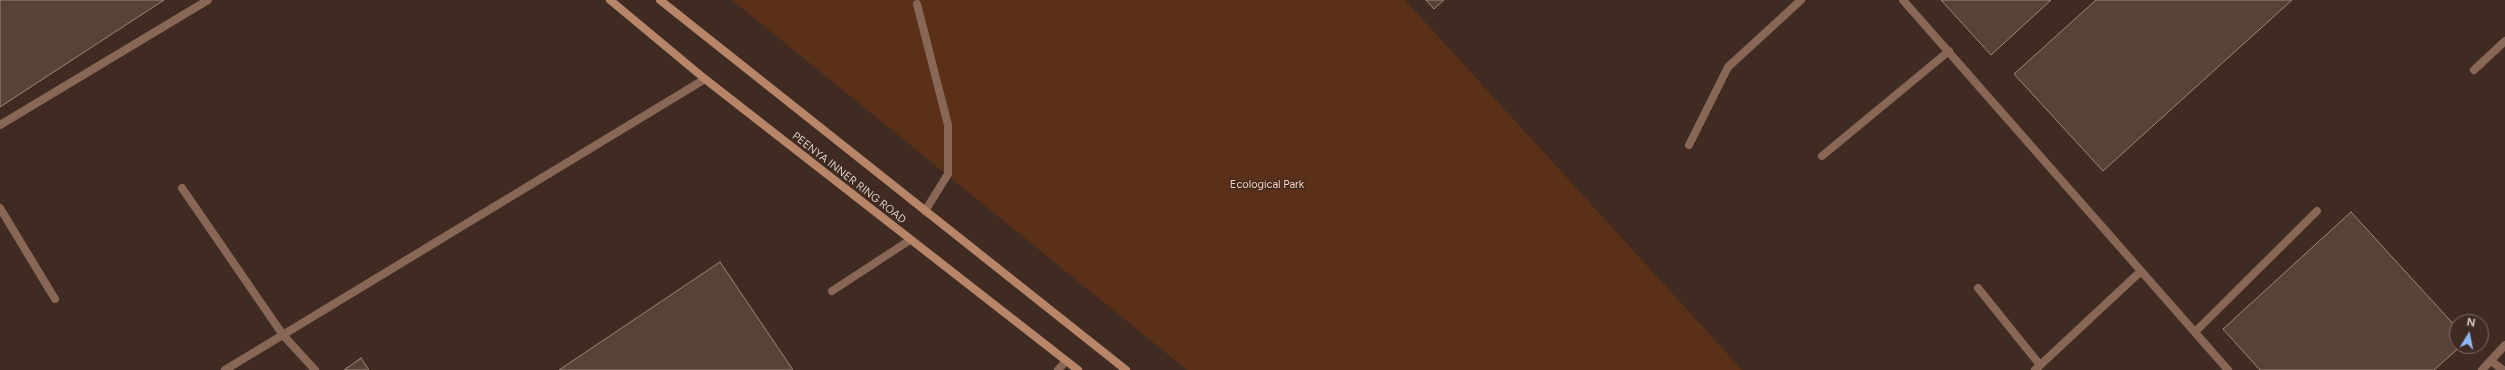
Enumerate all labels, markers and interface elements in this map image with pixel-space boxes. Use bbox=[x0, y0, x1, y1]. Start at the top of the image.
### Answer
street label: PEENYA INNER RING ROAD bbox=[789, 129, 909, 227]
park label: Ecological Park bbox=[1230, 178, 1304, 192]
north arrow bbox=[2449, 314, 2489, 354]
text: N bbox=[2466, 316, 2476, 330]

